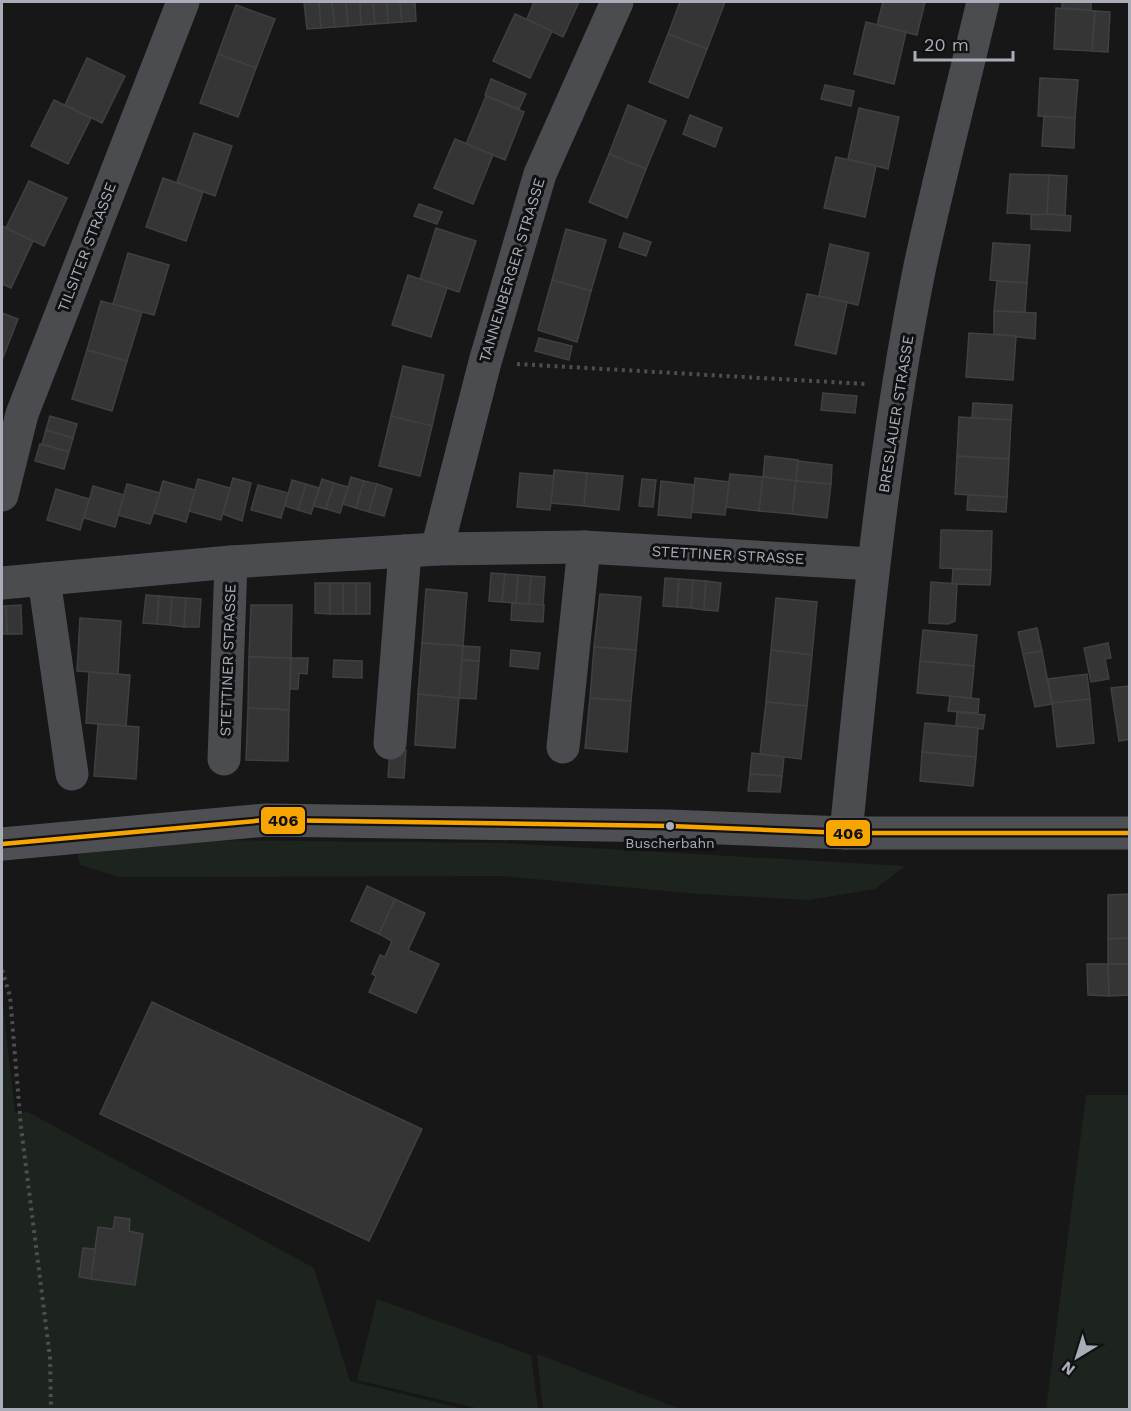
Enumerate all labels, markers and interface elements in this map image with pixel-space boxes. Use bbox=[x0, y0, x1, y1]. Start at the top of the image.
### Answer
scale bar bbox=[915, 24, 1012, 62]
text: 20 m bbox=[924, 34, 969, 55]
street label: TANNENBERGER STRASSE bbox=[475, 176, 549, 364]
street label: TILSITER STRASSE bbox=[54, 180, 120, 314]
street label: BRESLAUER STRASSE bbox=[875, 334, 917, 494]
street label: STETTINER STRASSE bbox=[651, 542, 805, 568]
street label: STETTINER STRASSE bbox=[216, 583, 240, 737]
line badge: 406 bbox=[260, 806, 306, 835]
text: 406 bbox=[268, 811, 298, 830]
line badge: 406 bbox=[825, 819, 871, 847]
marker: Buscherbahn bbox=[664, 820, 676, 832]
text: 406 bbox=[833, 824, 863, 843]
place label: Buscherbahn bbox=[625, 835, 715, 851]
north arrow bbox=[1047, 1327, 1107, 1387]
text: N bbox=[1058, 1357, 1079, 1380]

